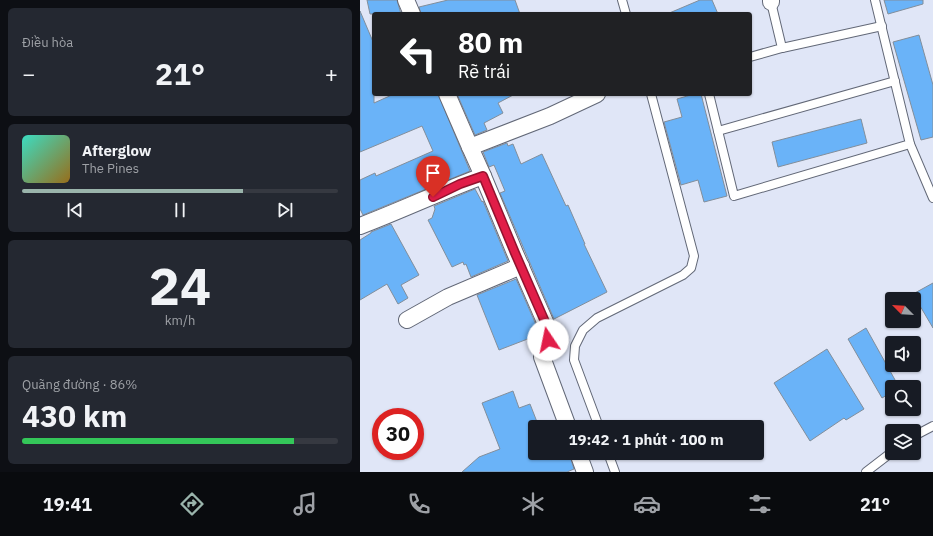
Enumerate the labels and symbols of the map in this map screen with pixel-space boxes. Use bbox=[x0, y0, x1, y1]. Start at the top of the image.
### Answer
pin bbox=[416, 156, 450, 197]
north arrow bbox=[885, 292, 921, 328]
position arrow bbox=[527, 319, 569, 361]
speed limit sign: 30 bbox=[372, 408, 424, 460]

